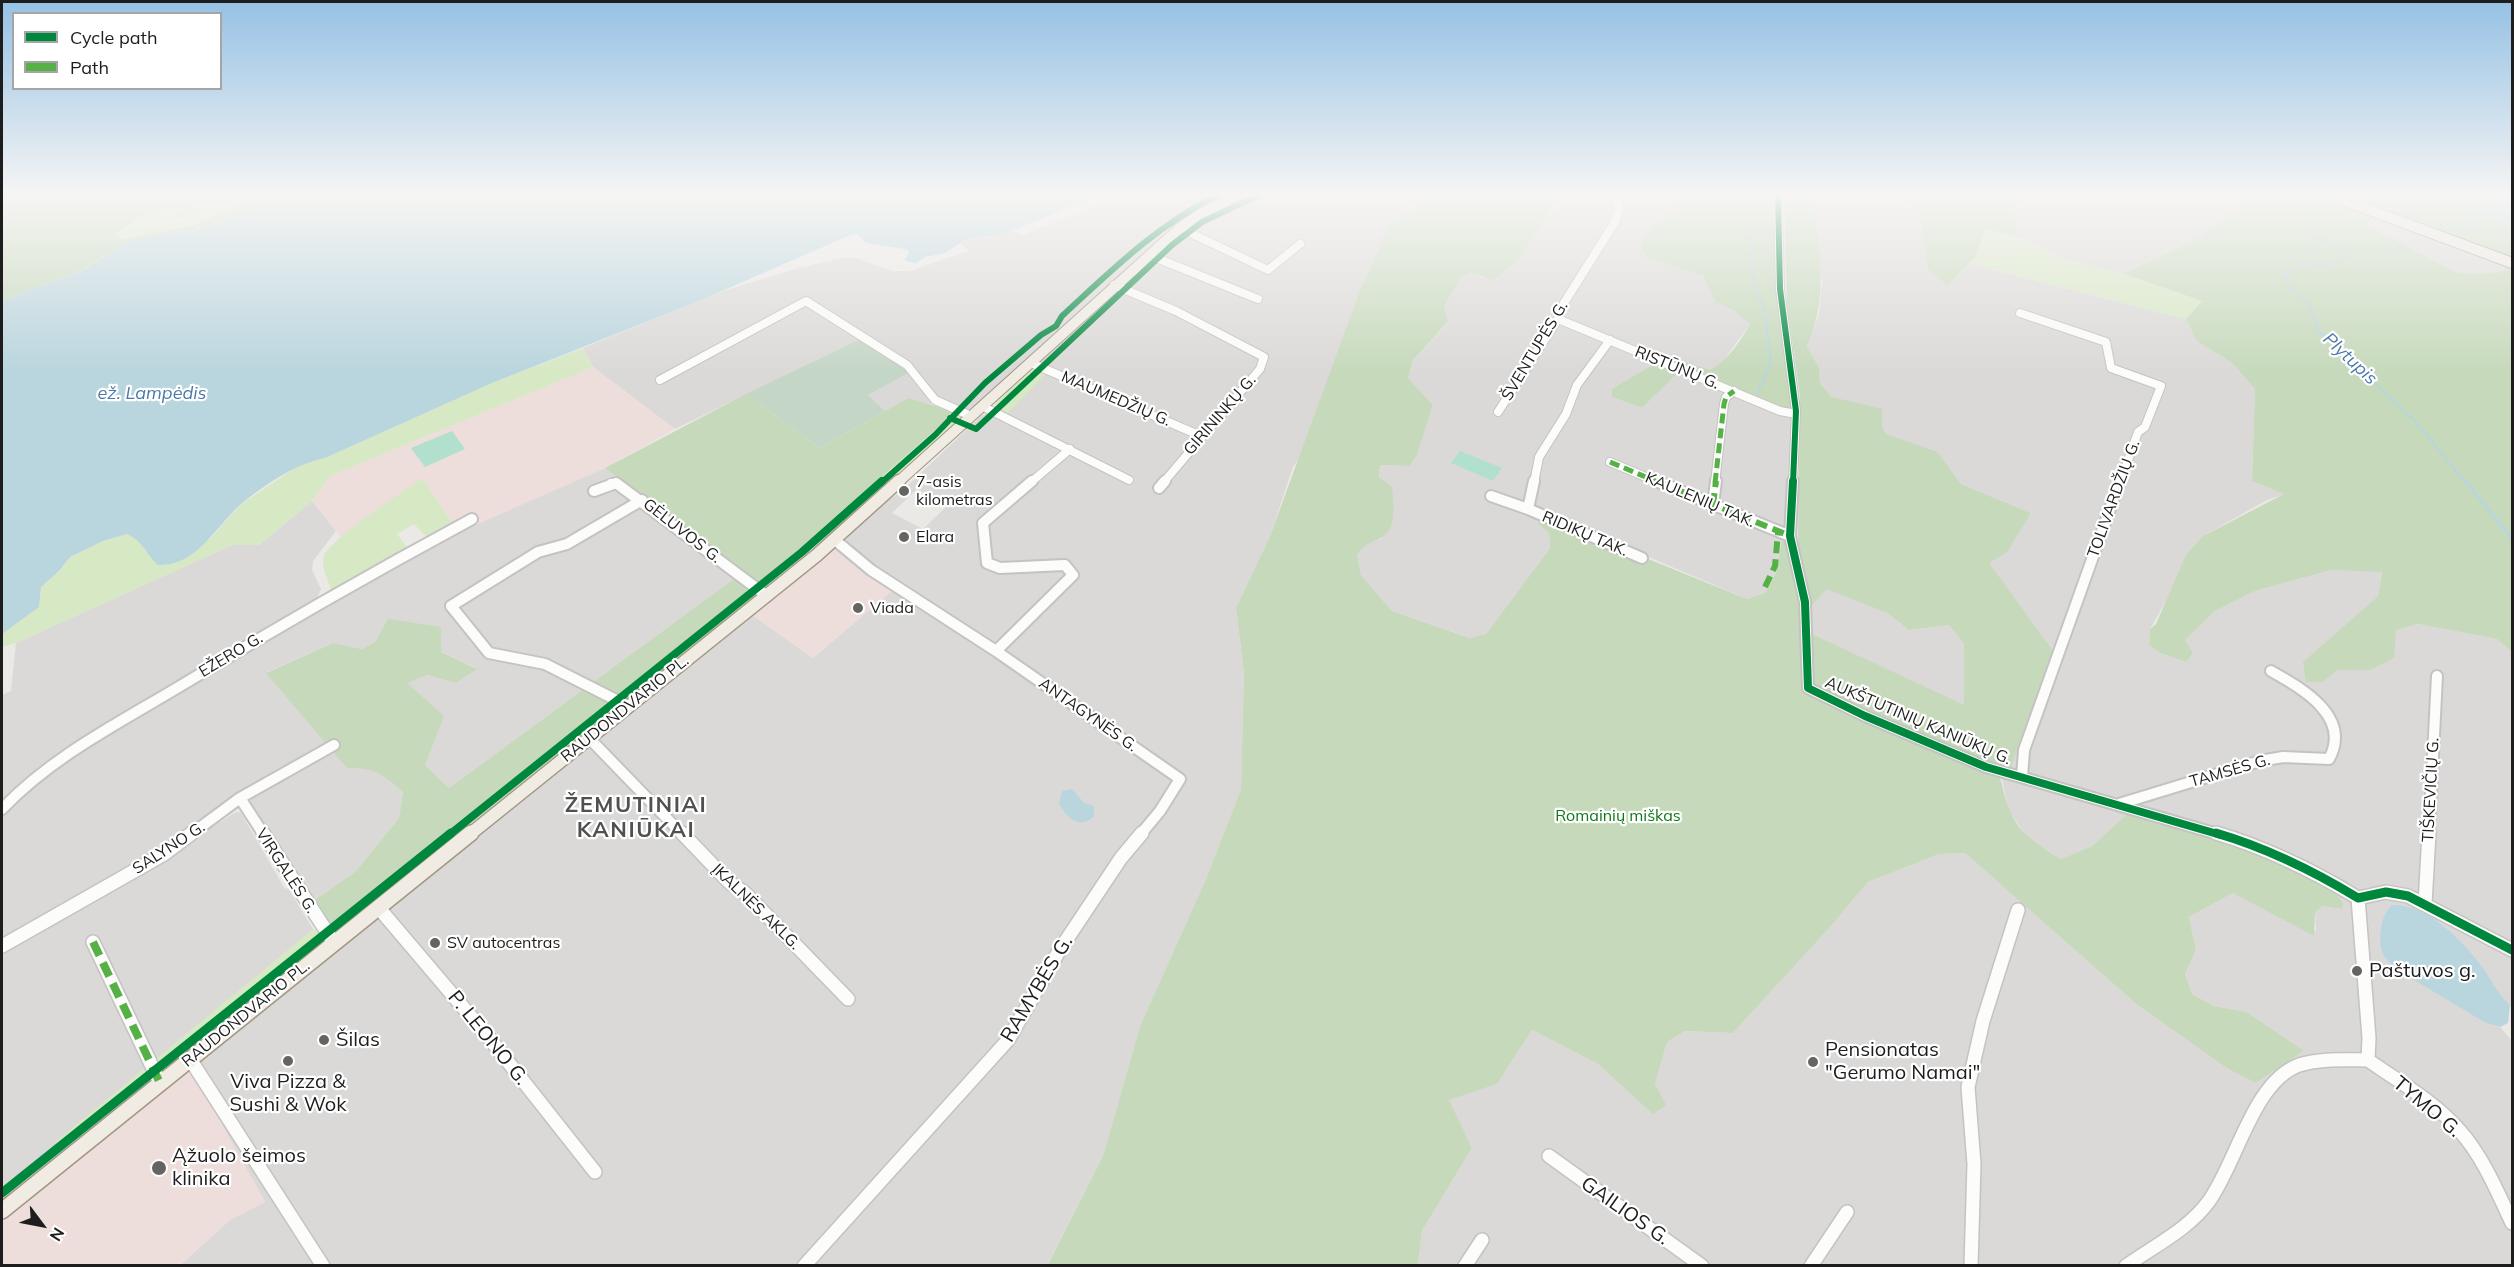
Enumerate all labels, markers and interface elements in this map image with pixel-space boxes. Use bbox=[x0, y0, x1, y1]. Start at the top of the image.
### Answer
legend bbox=[12, 12, 222, 90]
text: Cycle path bbox=[70, 26, 157, 49]
text: Path bbox=[70, 56, 109, 79]
street label: ŠVENTUPĖS G. bbox=[1498, 298, 1572, 404]
water label: Plytupis bbox=[2318, 328, 2382, 390]
street label: RISTŪNŲ G. bbox=[1632, 342, 1722, 394]
street label: MAUMEDŽIŲ G. bbox=[1058, 367, 1174, 431]
street label: GIRININKŲ G. bbox=[1180, 371, 1260, 459]
water label: ež. Lampėdis bbox=[98, 383, 206, 405]
street label: TOLIVARDŽIŲ G. bbox=[2084, 438, 2144, 560]
street label: KAULENIŲ TAK. bbox=[1642, 468, 1758, 532]
place label: 7-asis kilometras bbox=[916, 472, 993, 510]
marker: 7-asis kilometras bbox=[897, 484, 911, 498]
street label: GĖLUVOS G. bbox=[639, 495, 725, 567]
street label: RIDIKŲ TAK. bbox=[1539, 507, 1631, 561]
place label: Elara bbox=[916, 527, 954, 547]
marker: Elara bbox=[897, 530, 911, 544]
place label: Viada bbox=[870, 598, 914, 618]
marker: Viada bbox=[851, 601, 865, 615]
street label: EŽERO G. bbox=[196, 628, 266, 682]
street label: RAUDONDVARIO PL. bbox=[557, 652, 693, 766]
street label: AUKŠTUTINIŲ KANIŪKŲ G. bbox=[1822, 673, 2014, 769]
street label: ANTAGYNĖS G. bbox=[1035, 674, 1141, 756]
street label: TIŠKEVIČIŲ G. bbox=[2419, 737, 2443, 843]
street label: TAMSĖS G. bbox=[2188, 750, 2272, 792]
district label: ŽEMUTINIAI KANIŪKAI bbox=[565, 792, 707, 843]
park label: Romainių miškas bbox=[1555, 806, 1681, 826]
street label: SALYNO G. bbox=[129, 818, 209, 878]
street label: VIRGALĖS G. bbox=[251, 825, 321, 917]
street label: ĮKALNĖS AKLG. bbox=[708, 860, 804, 954]
street label: RAMYBĖS G. bbox=[996, 931, 1078, 1047]
place label: SV autocentras bbox=[447, 933, 560, 953]
marker: SV autocentras bbox=[428, 936, 442, 950]
street label: RAUDONDVARIO PL. bbox=[178, 957, 314, 1071]
place label: Paštuvos g. bbox=[2369, 959, 2476, 983]
marker: Paštuvos g. bbox=[2350, 964, 2364, 978]
street label: P. LEONO G. bbox=[443, 986, 533, 1090]
place label: Šilas bbox=[336, 1028, 380, 1052]
marker: Šilas bbox=[317, 1033, 331, 1047]
place label: Pensionatas "Gerumo Namai" bbox=[1825, 1038, 1980, 1085]
marker: Viva Pizza & Sushi & Wok bbox=[281, 1054, 295, 1068]
marker: Pensionatas "Gerumo Namai" bbox=[1806, 1055, 1820, 1069]
place label: Viva Pizza & Sushi & Wok bbox=[229, 1070, 347, 1117]
street label: TYMO G. bbox=[2388, 1072, 2466, 1142]
place label: Ąžuolo šeimos klinika bbox=[172, 1144, 306, 1191]
marker: Ąžuolo šeimos klinika bbox=[150, 1159, 168, 1177]
street label: GAILIOS G. bbox=[1576, 1172, 1674, 1250]
north arrow bbox=[12, 1195, 72, 1255]
text: N bbox=[46, 1224, 69, 1245]

